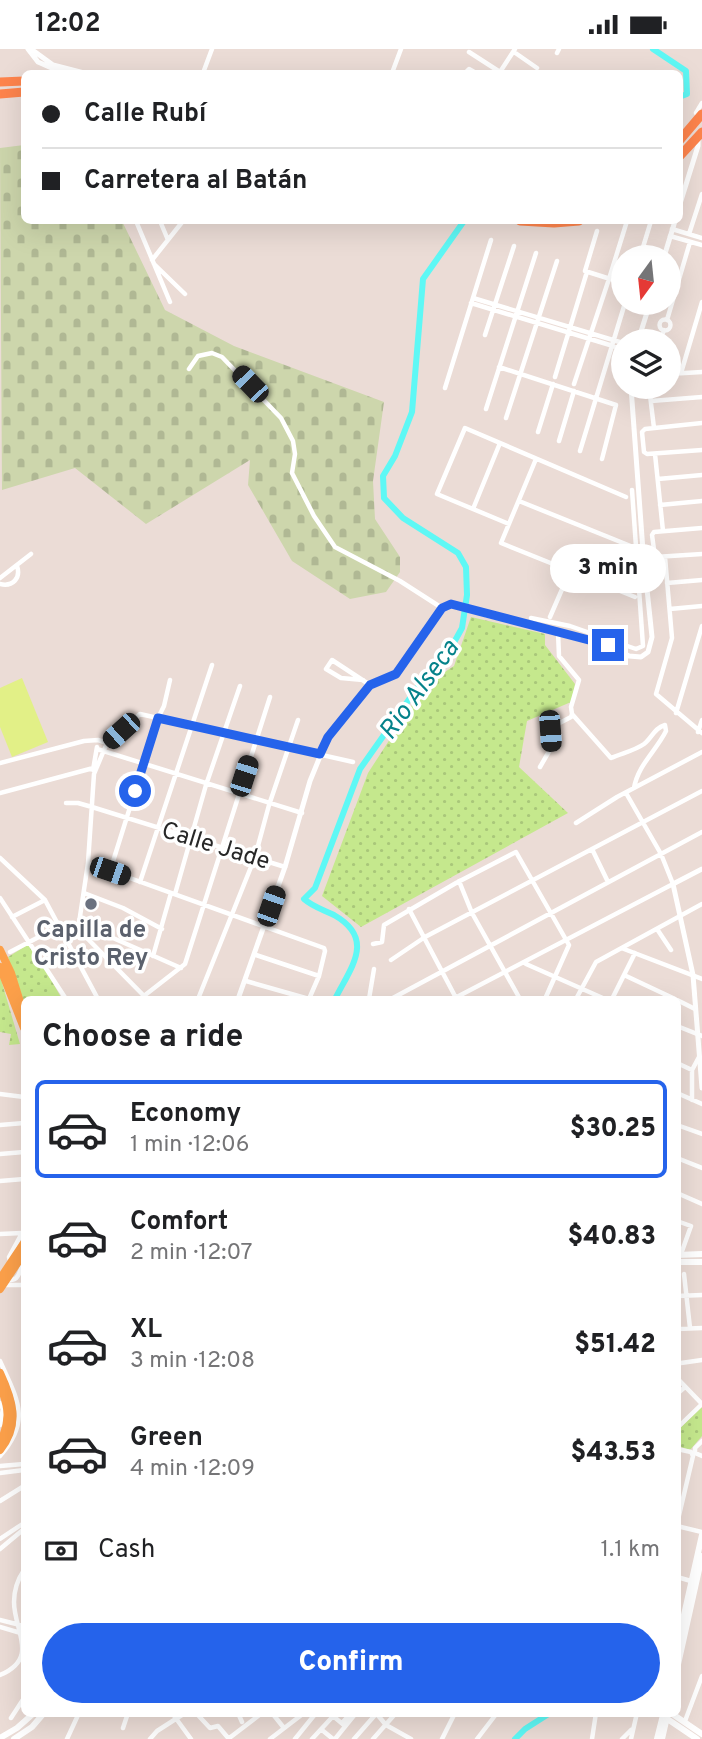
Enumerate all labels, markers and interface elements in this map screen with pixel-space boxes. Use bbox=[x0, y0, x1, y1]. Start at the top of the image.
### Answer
text: 12:02 bbox=[35, 8, 101, 41]
text: Calle Rubí bbox=[84, 98, 206, 131]
text: Carretera al Batán bbox=[84, 165, 307, 198]
north arrow bbox=[611, 245, 681, 315]
map controls bbox=[611, 245, 681, 399]
button: layers bbox=[611, 329, 681, 399]
car bbox=[228, 362, 273, 406]
callout: 3 min bbox=[550, 543, 666, 593]
text: 3 min bbox=[578, 554, 638, 583]
route end bbox=[592, 629, 624, 661]
water label: Rio Alseca bbox=[373, 633, 468, 747]
car bbox=[99, 709, 144, 753]
car bbox=[539, 709, 562, 753]
car bbox=[228, 753, 261, 799]
route start bbox=[119, 775, 151, 807]
street label: Calle Jade bbox=[158, 816, 273, 878]
car bbox=[87, 854, 134, 888]
car bbox=[255, 883, 288, 929]
marker: Capilla de Cristo Rey bbox=[83, 896, 99, 912]
place label: Capilla de Cristo Rey bbox=[34, 916, 148, 974]
text: Choose a ride bbox=[42, 1018, 243, 1058]
icon: car bbox=[46, 1098, 109, 1161]
text: Economy bbox=[130, 1098, 241, 1131]
text: $30.25 bbox=[570, 1113, 656, 1146]
text: 1 min · 12:06 bbox=[130, 1131, 249, 1160]
icon: car bbox=[46, 1206, 109, 1269]
text: Comfort bbox=[130, 1206, 228, 1239]
text: $40.83 bbox=[567, 1221, 656, 1254]
text: 2 min · 12:07 bbox=[130, 1239, 252, 1268]
icon: car bbox=[46, 1314, 109, 1377]
text: XL bbox=[130, 1314, 162, 1347]
text: $51.42 bbox=[574, 1329, 656, 1362]
text: 3 min · 12:08 bbox=[130, 1347, 255, 1376]
icon: car bbox=[46, 1422, 109, 1485]
text: Green bbox=[130, 1422, 203, 1455]
text: $43.53 bbox=[571, 1437, 656, 1470]
text: 4 min · 12:09 bbox=[130, 1455, 255, 1484]
icon: cash bbox=[42, 1532, 80, 1570]
text: Cash bbox=[98, 1534, 155, 1567]
text: 1.1 km bbox=[601, 1536, 660, 1565]
button: Confirm bbox=[42, 1623, 660, 1703]

